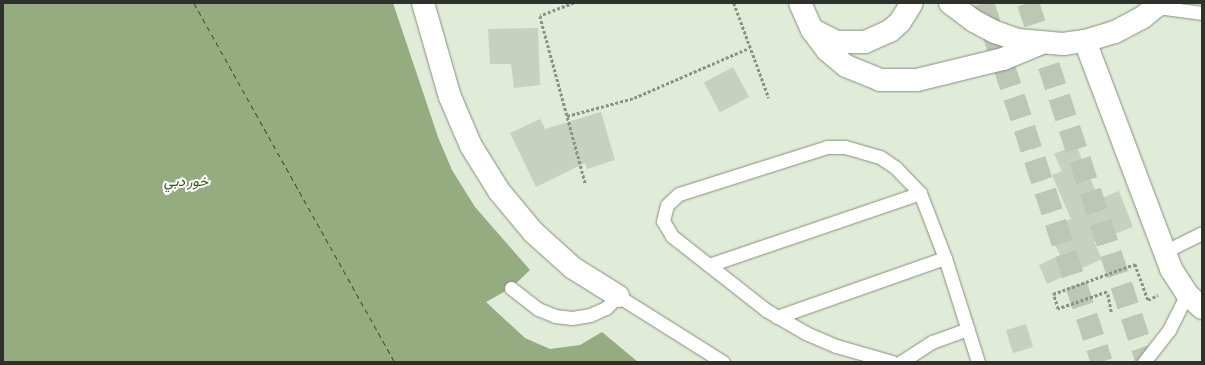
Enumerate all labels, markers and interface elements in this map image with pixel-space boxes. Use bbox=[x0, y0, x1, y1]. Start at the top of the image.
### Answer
water label: خور دبي bbox=[164, 174, 208, 190]

